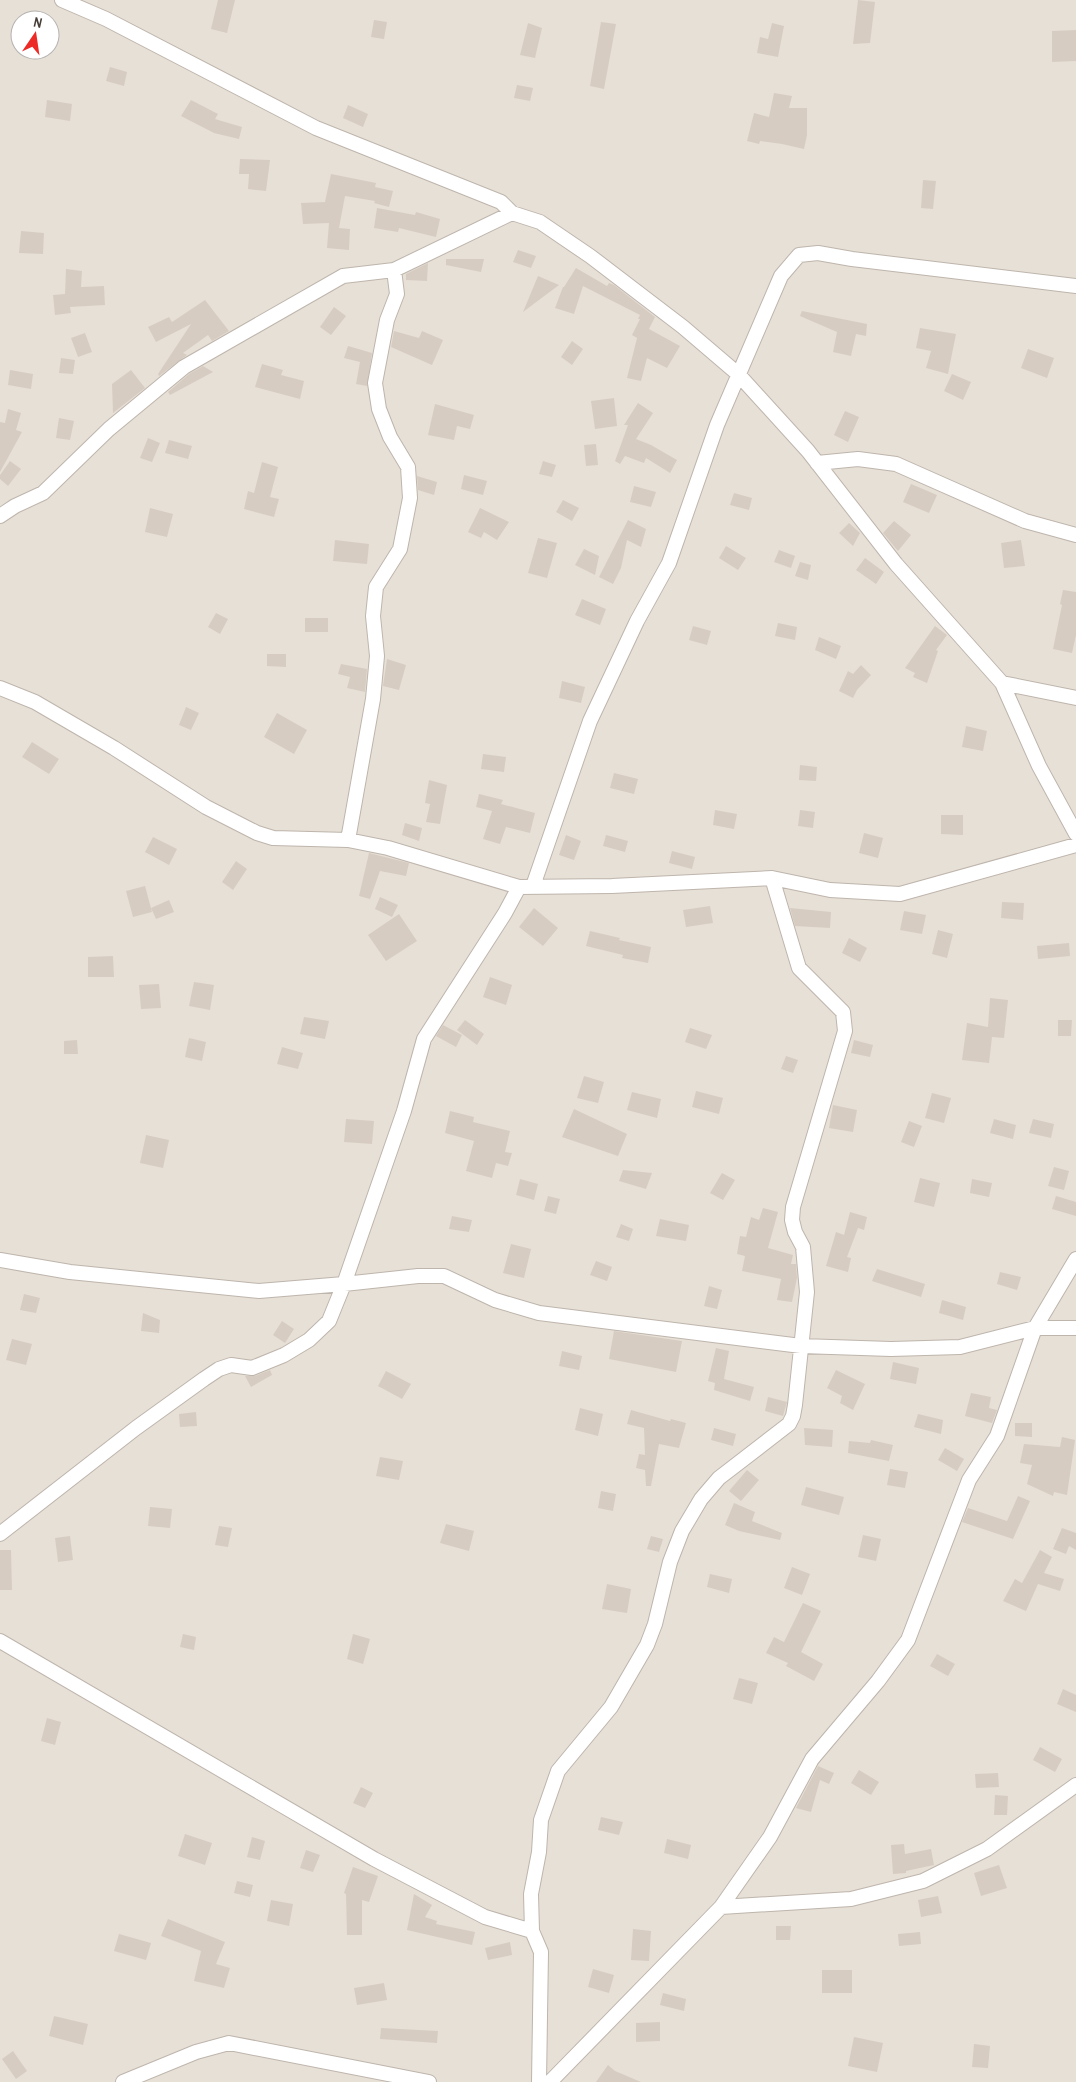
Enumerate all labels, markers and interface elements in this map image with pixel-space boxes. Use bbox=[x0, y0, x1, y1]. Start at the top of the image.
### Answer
north arrow bbox=[10, 10, 60, 60]
text: N bbox=[32, 13, 44, 32]

